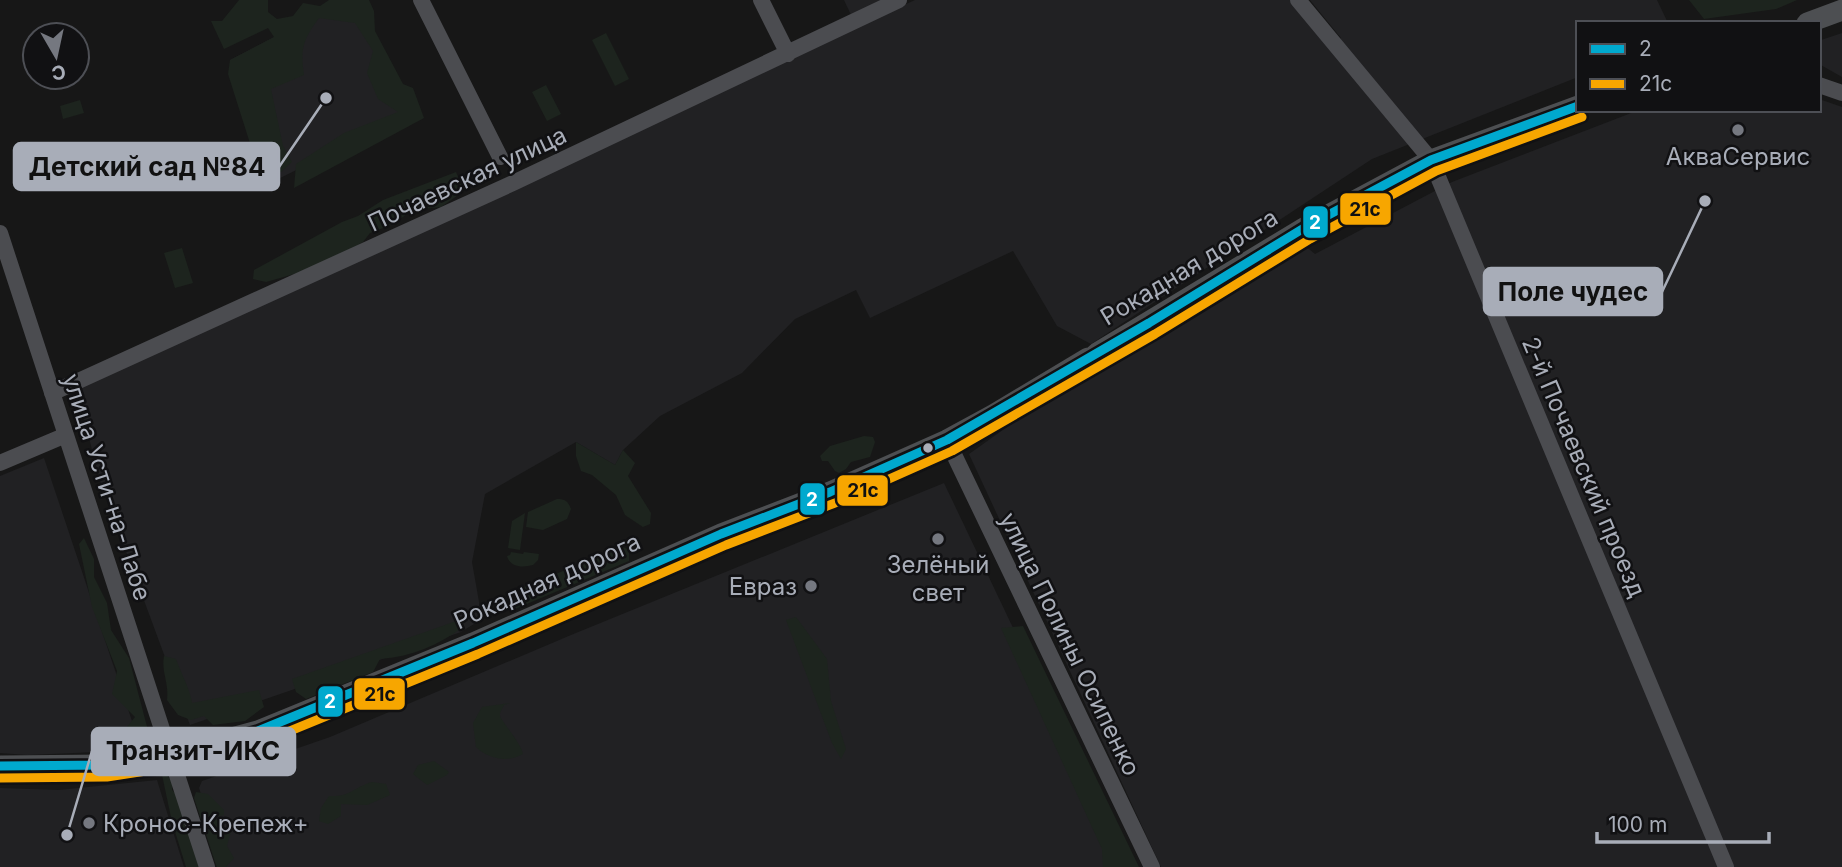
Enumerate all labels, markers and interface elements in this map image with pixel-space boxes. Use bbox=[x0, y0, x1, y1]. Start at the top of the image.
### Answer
north arrow bbox=[21, 21, 91, 91]
legend bbox=[1576, 21, 1821, 112]
text: 2 bbox=[1639, 36, 1652, 61]
text: С bbox=[50, 60, 67, 85]
text: 21с bbox=[1639, 71, 1672, 96]
street label: Почаевская улица bbox=[363, 120, 571, 238]
marker: АкваСервис bbox=[1730, 122, 1746, 138]
place label: АкваСервис bbox=[1666, 142, 1810, 171]
callout: Детский сад №84 bbox=[14, 143, 279, 190]
text: Детский сад №84 bbox=[28, 151, 266, 182]
line badge: 21с bbox=[1339, 192, 1392, 226]
text: 21с bbox=[1349, 198, 1381, 221]
street label: Рокадная дорога bbox=[1095, 203, 1283, 331]
line badge: 2 bbox=[1302, 205, 1329, 239]
text: 2 bbox=[1309, 211, 1321, 234]
callout: Поле чудес bbox=[1484, 268, 1662, 315]
text: Поле чудес bbox=[1498, 276, 1648, 307]
street label: 2-й Почаевский проезд bbox=[1516, 332, 1652, 602]
street label: улица Усти-на-Лабе bbox=[57, 370, 157, 604]
unlabelled marker bbox=[921, 441, 935, 455]
line badge: 21с bbox=[836, 474, 889, 507]
text: 21с bbox=[847, 479, 879, 502]
line badge: 2 bbox=[799, 482, 826, 516]
text: 2 bbox=[806, 488, 818, 511]
street label: улица Полины Осипенко bbox=[994, 508, 1146, 780]
street label: Рокадная дорога bbox=[449, 527, 645, 635]
marker: Зелёный свет bbox=[930, 531, 946, 547]
place label: Зелёный свет bbox=[887, 550, 989, 607]
place label: Евраз bbox=[729, 572, 797, 601]
marker: Евраз bbox=[803, 578, 819, 594]
line badge: 21с bbox=[353, 677, 406, 711]
text: 21с bbox=[364, 683, 396, 706]
line badge: 2 bbox=[317, 685, 344, 718]
text: 2 bbox=[324, 690, 336, 713]
callout: Транзит-ИКС bbox=[92, 728, 295, 775]
text: Транзит-ИКС bbox=[106, 735, 280, 766]
scale bar bbox=[1597, 800, 1769, 844]
place label: Кронос-Крепеж+ bbox=[103, 809, 309, 838]
text: 100 m bbox=[1608, 812, 1667, 837]
marker: Кронос-Крепеж+ bbox=[81, 815, 97, 831]

